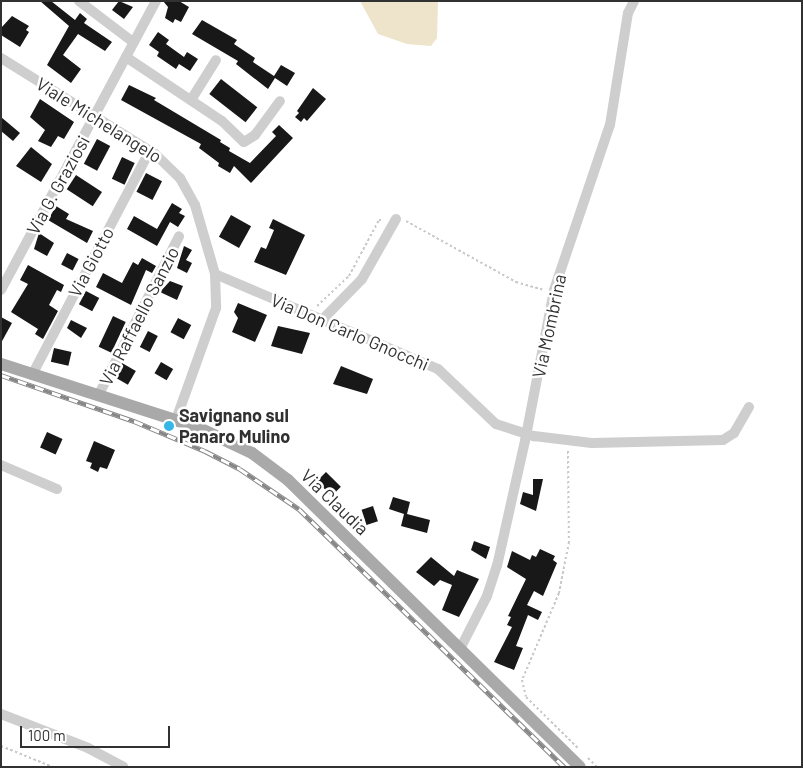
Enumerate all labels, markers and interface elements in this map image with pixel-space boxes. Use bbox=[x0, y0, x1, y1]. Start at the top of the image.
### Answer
street label: Viale Michelangelo bbox=[32, 73, 166, 167]
street label: Via G. Graziosi bbox=[22, 132, 94, 238]
street label: Via Giotto bbox=[64, 223, 118, 301]
street label: Via Raffaello Sanzio bbox=[95, 243, 183, 389]
street label: Via Mombrina bbox=[527, 272, 571, 380]
street label: Via Don Carlo Gnocchi bbox=[268, 289, 432, 375]
place label: Savignano sul Panaro Mulino bbox=[179, 405, 290, 448]
marker: Savignano sul Panaro Mulino bbox=[163, 420, 175, 432]
street label: Via Claudia bbox=[297, 465, 373, 539]
scale bar bbox=[22, 716, 172, 748]
text: 100 m bbox=[28, 726, 66, 744]

